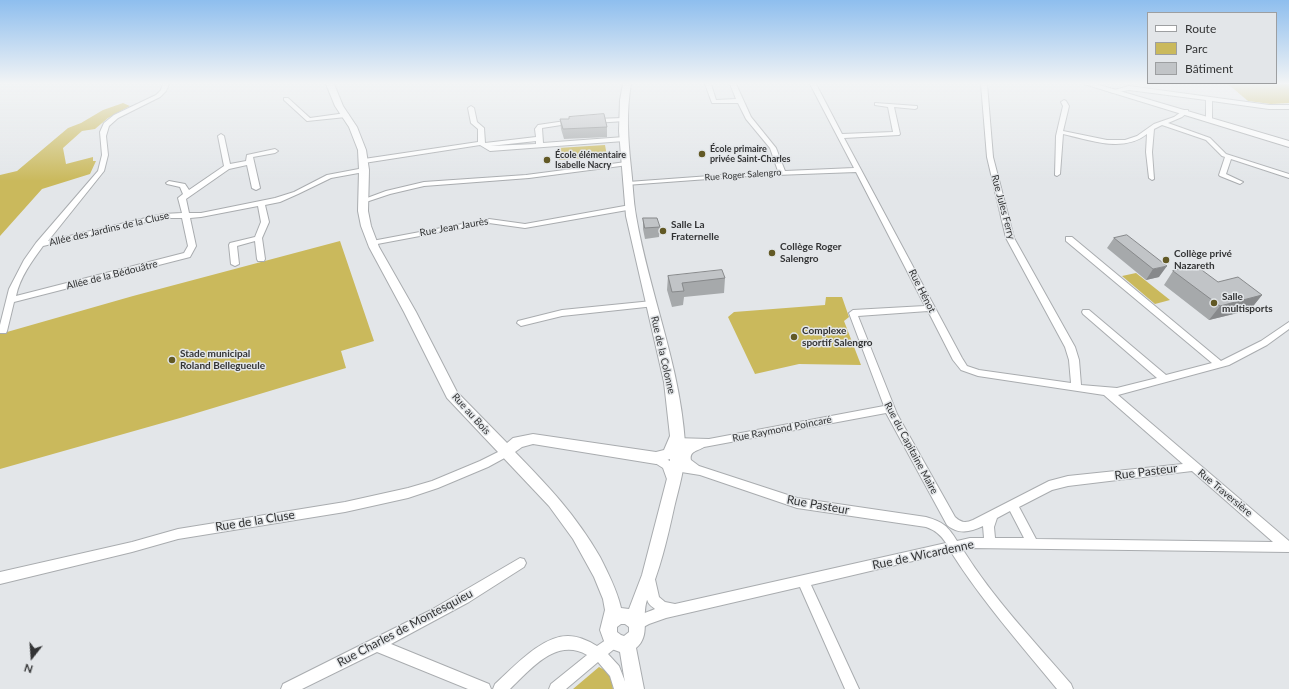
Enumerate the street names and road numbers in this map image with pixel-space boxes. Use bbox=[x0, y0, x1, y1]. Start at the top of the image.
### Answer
street label: Rue Roger Salengro bbox=[704, 167, 782, 183]
street label: Rue Jules Ferry bbox=[989, 173, 1017, 241]
street label: Allée des Jardins de la Cluse bbox=[48, 209, 170, 249]
street label: Rue Jean Jaurès bbox=[419, 215, 489, 239]
street label: Allée de la Bédouâtre bbox=[65, 258, 159, 292]
street label: Rue Hénot bbox=[906, 267, 938, 315]
street label: Rue de la Colonne bbox=[648, 315, 678, 395]
street label: Rue au Bois bbox=[449, 391, 493, 437]
street label: Rue du Capitaine Maire bbox=[882, 400, 940, 496]
street label: Rue Raymond Poincaré bbox=[731, 413, 833, 445]
street label: Rue Pasteur bbox=[1114, 461, 1178, 483]
street label: Rue Traversière bbox=[1195, 467, 1255, 519]
street label: Rue Pasteur bbox=[786, 492, 850, 518]
street label: Rue de la Cluse bbox=[214, 508, 296, 534]
street label: Rue de Wicardenne bbox=[871, 537, 975, 573]
street label: Rue Charles de Montesquieu bbox=[335, 586, 475, 670]

